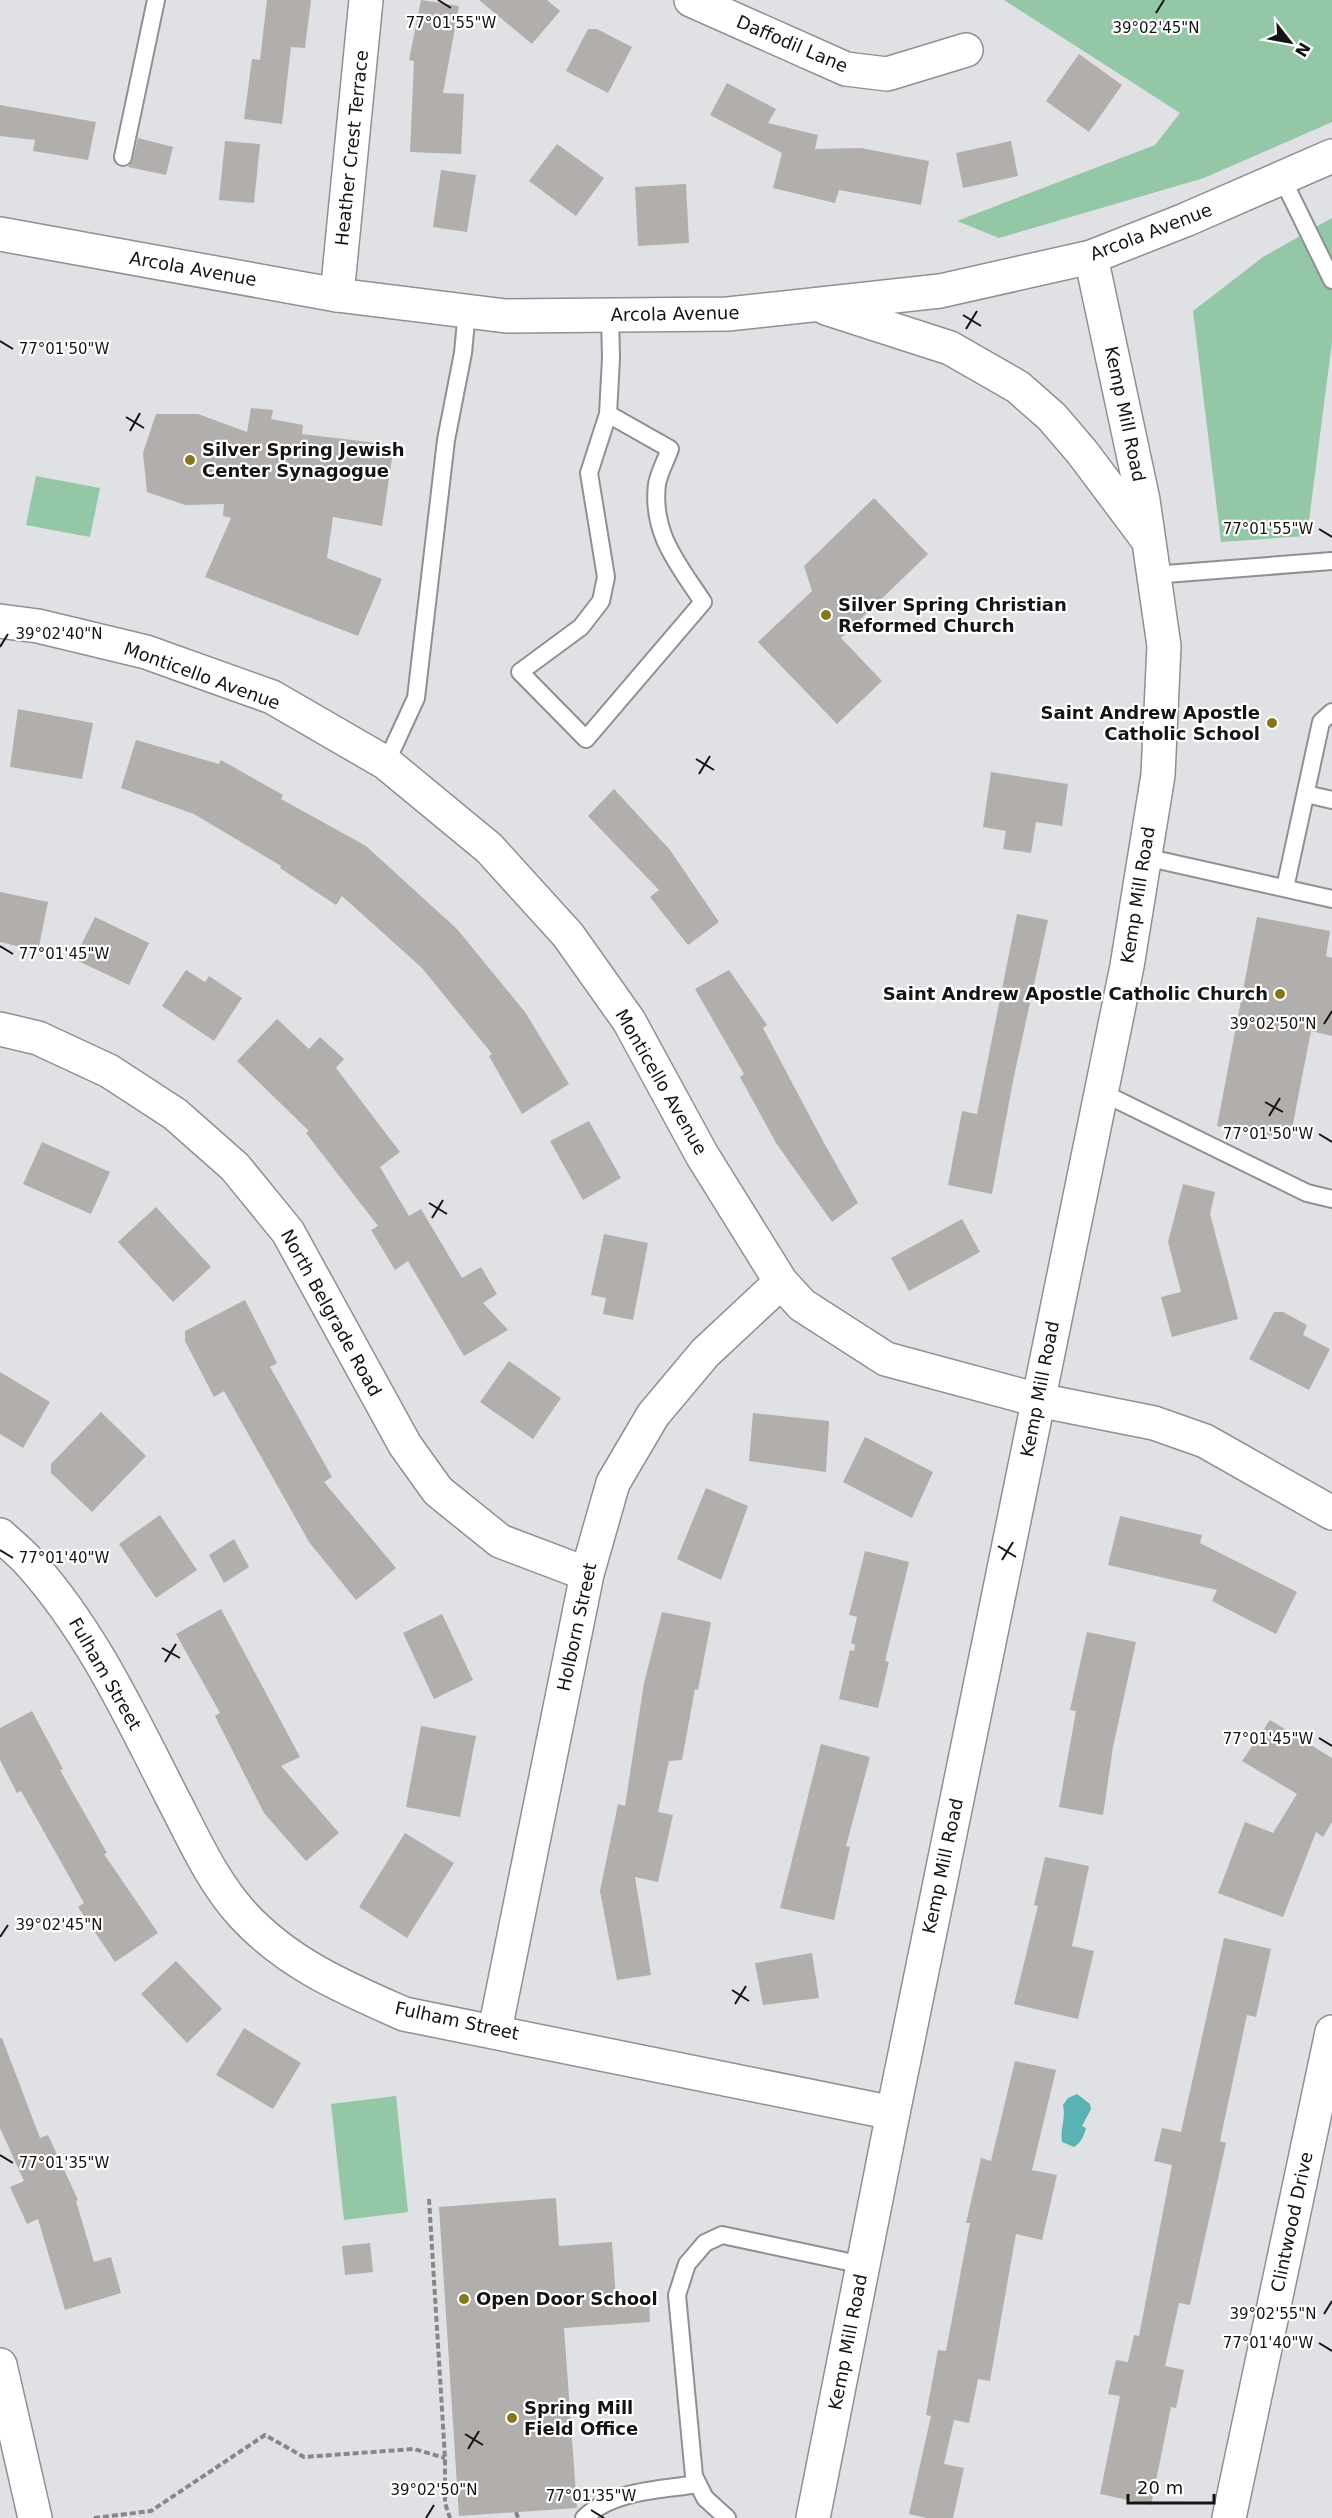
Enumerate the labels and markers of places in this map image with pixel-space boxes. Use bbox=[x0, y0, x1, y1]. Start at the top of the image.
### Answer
place label: Silver Spring Jewish Center Synagogue bbox=[202, 439, 404, 481]
marker: Silver Spring Jewish Center Synagogue bbox=[183, 453, 197, 467]
place label: Silver Spring Christian Reformed Church bbox=[838, 594, 1067, 636]
marker: Silver Spring Christian Reformed Church bbox=[819, 608, 833, 622]
place label: Saint Andrew Apostle Catholic School bbox=[1041, 702, 1260, 744]
marker: Saint Andrew Apostle Catholic School bbox=[1265, 716, 1279, 730]
place label: Saint Andrew Apostle Catholic Church bbox=[883, 983, 1268, 1004]
marker: Saint Andrew Apostle Catholic Church bbox=[1273, 987, 1287, 1001]
place label: Open Door School bbox=[476, 2288, 658, 2309]
marker: Open Door School bbox=[457, 2292, 471, 2306]
place label: Spring Mill Field Office bbox=[524, 2397, 638, 2439]
marker: Spring Mill Field Office bbox=[505, 2411, 519, 2425]

